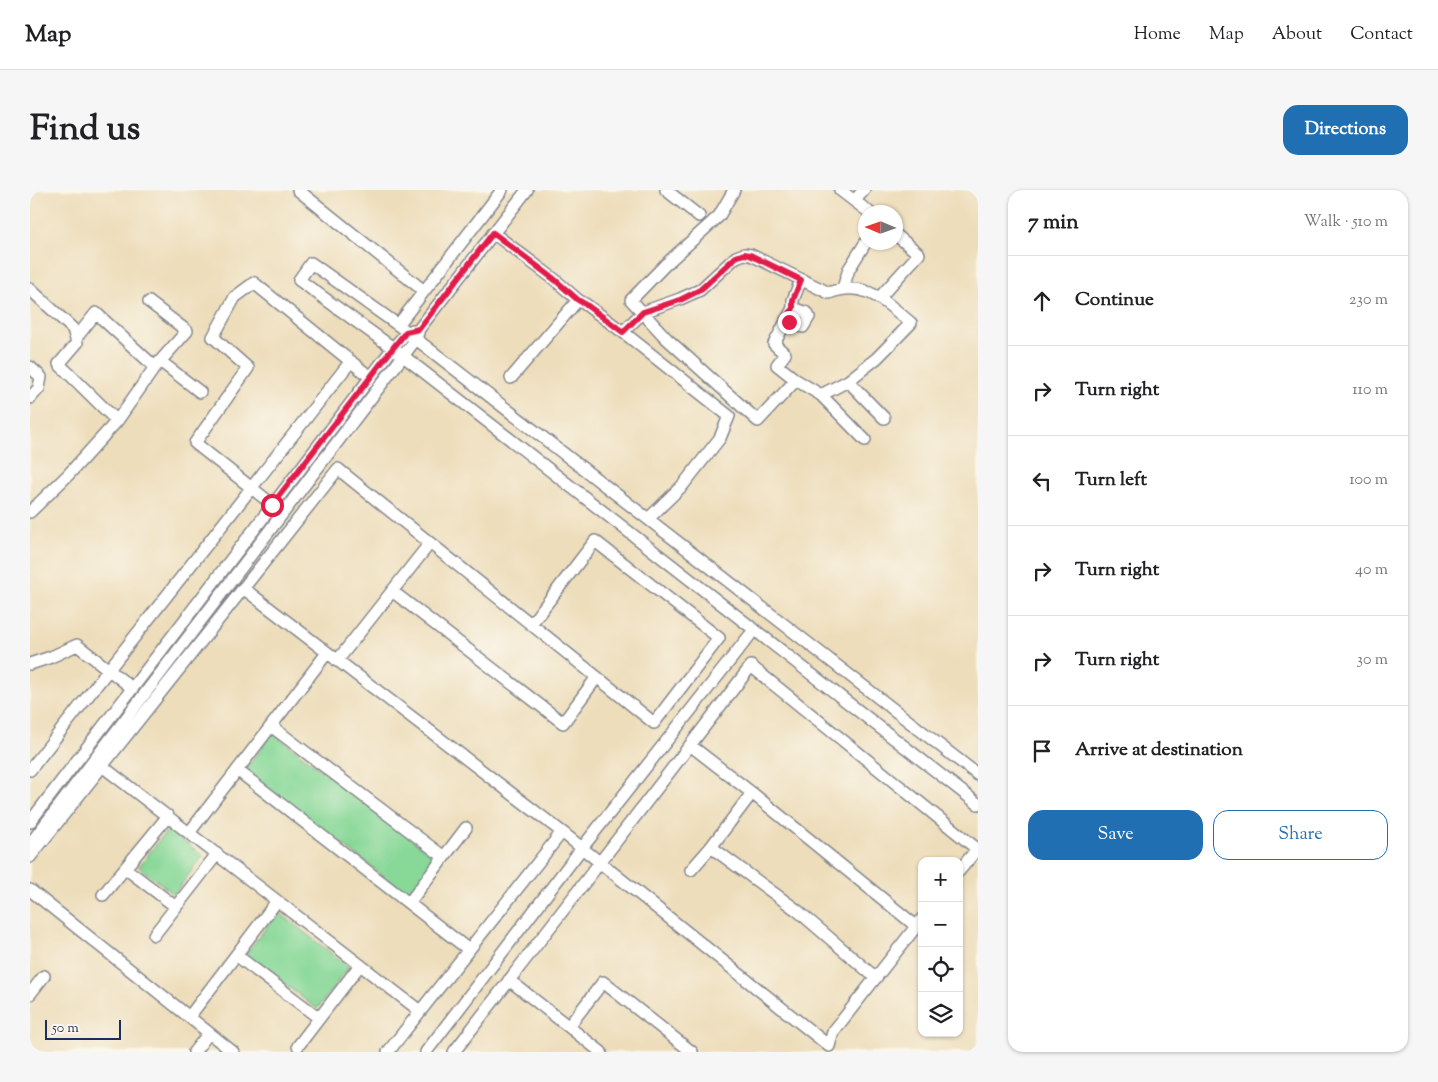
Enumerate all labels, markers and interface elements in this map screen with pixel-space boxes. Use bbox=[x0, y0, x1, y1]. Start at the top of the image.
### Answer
text: Map bbox=[25, 18, 71, 52]
text: Home bbox=[1134, 22, 1181, 48]
text: Map bbox=[1209, 22, 1244, 48]
text: About bbox=[1272, 22, 1322, 48]
text: Contact bbox=[1350, 22, 1413, 48]
text: Find us bbox=[30, 105, 140, 156]
button: Directions bbox=[1283, 105, 1408, 155]
north arrow bbox=[858, 205, 903, 250]
text: 7 min bbox=[1028, 208, 1079, 238]
text: Walk · 510 m bbox=[1304, 211, 1388, 234]
icon: ahead bbox=[1028, 287, 1056, 315]
text: Continue bbox=[1075, 287, 1154, 314]
text: 230 m bbox=[1349, 289, 1388, 312]
route end bbox=[778, 311, 801, 334]
icon: right bbox=[1028, 377, 1056, 405]
text: Turn right bbox=[1075, 377, 1159, 404]
text: 110 m bbox=[1352, 379, 1388, 402]
icon: left bbox=[1028, 467, 1056, 495]
text: Turn left bbox=[1075, 467, 1147, 494]
text: 100 m bbox=[1349, 469, 1388, 492]
route start bbox=[261, 494, 284, 517]
icon: right bbox=[1028, 557, 1056, 585]
text: Turn right bbox=[1075, 557, 1159, 584]
text: 40 m bbox=[1355, 559, 1388, 582]
icon: right bbox=[1028, 647, 1056, 675]
text: Turn right bbox=[1075, 647, 1159, 674]
text: 30 m bbox=[1357, 649, 1388, 672]
icon: arrive bbox=[1028, 737, 1056, 765]
text: Arrive at destination bbox=[1075, 737, 1243, 764]
button: Save bbox=[1028, 810, 1203, 860]
button: Share bbox=[1213, 810, 1388, 860]
map controls bbox=[918, 857, 963, 1037]
button: + bbox=[918, 857, 963, 902]
button: − bbox=[918, 902, 963, 947]
button: locate bbox=[918, 947, 963, 992]
button: layers bbox=[918, 992, 963, 1037]
scale bar bbox=[45, 1017, 121, 1040]
text: 50 m bbox=[52, 1019, 79, 1039]

